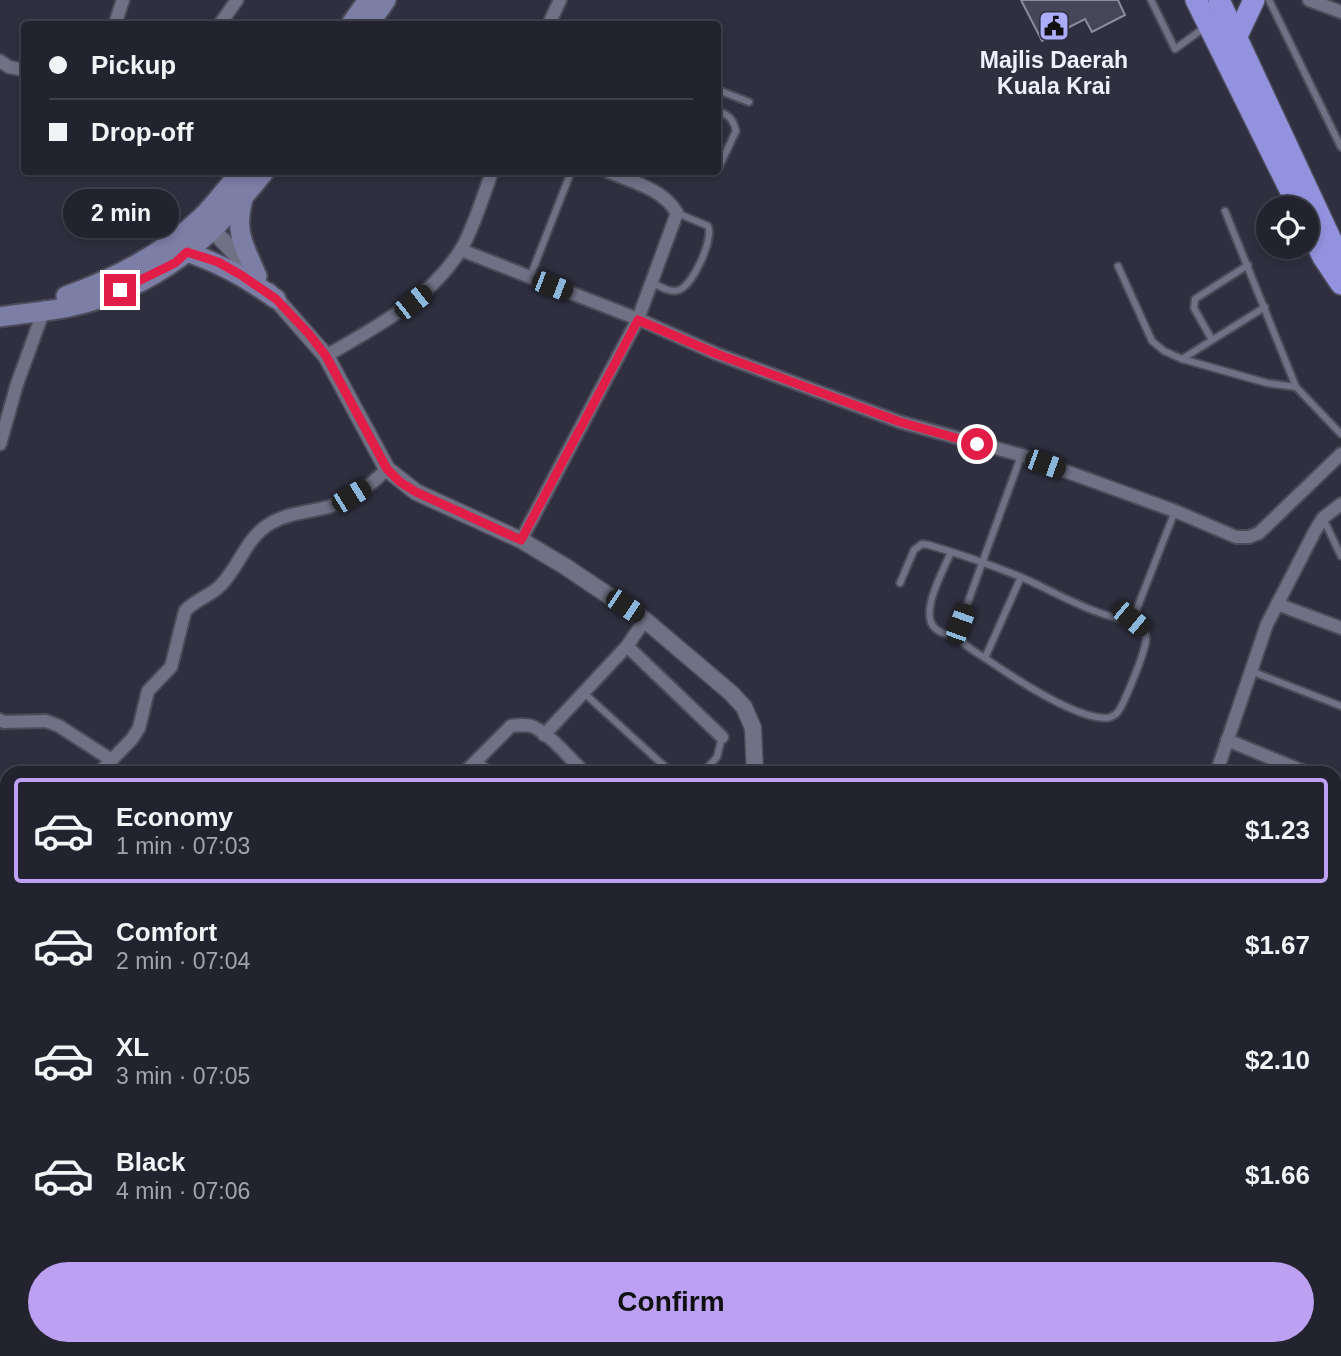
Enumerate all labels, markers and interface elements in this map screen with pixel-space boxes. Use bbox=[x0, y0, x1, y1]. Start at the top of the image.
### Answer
public building icon: Majlis Daerah Kuala Krai bbox=[1037, 9, 1071, 43]
place label: Majlis Daerah Kuala Krai bbox=[980, 47, 1128, 99]
text: Pickup bbox=[91, 50, 176, 80]
text: Drop-off bbox=[91, 117, 194, 147]
callout: 2 min bbox=[62, 188, 178, 238]
map controls bbox=[1256, 196, 1319, 259]
button: locate bbox=[1256, 196, 1319, 259]
text: 2 min bbox=[91, 200, 151, 226]
car bbox=[529, 269, 576, 303]
route end bbox=[104, 274, 136, 306]
car bbox=[390, 281, 437, 323]
route start bbox=[961, 428, 993, 460]
car bbox=[1022, 447, 1069, 481]
car bbox=[328, 476, 375, 516]
car bbox=[602, 586, 649, 626]
car bbox=[1109, 597, 1154, 641]
car bbox=[943, 601, 978, 647]
icon: car bbox=[32, 799, 95, 862]
text: Economy bbox=[116, 802, 233, 832]
text: $1.23 bbox=[1245, 815, 1310, 845]
text: 1 min · 07:03 bbox=[116, 833, 250, 859]
icon: car bbox=[32, 914, 95, 977]
text: Comfort bbox=[116, 917, 217, 947]
text: $1.67 bbox=[1245, 930, 1310, 960]
text: 2 min · 07:04 bbox=[116, 948, 250, 974]
icon: car bbox=[32, 1029, 95, 1092]
text: XL bbox=[116, 1032, 149, 1062]
text: $2.10 bbox=[1245, 1045, 1310, 1075]
text: 3 min · 07:05 bbox=[116, 1063, 250, 1089]
icon: car bbox=[32, 1144, 95, 1207]
text: Black bbox=[116, 1147, 185, 1177]
text: $1.66 bbox=[1245, 1160, 1310, 1190]
text: 4 min · 07:06 bbox=[116, 1178, 250, 1204]
button: Confirm bbox=[28, 1262, 1314, 1342]

